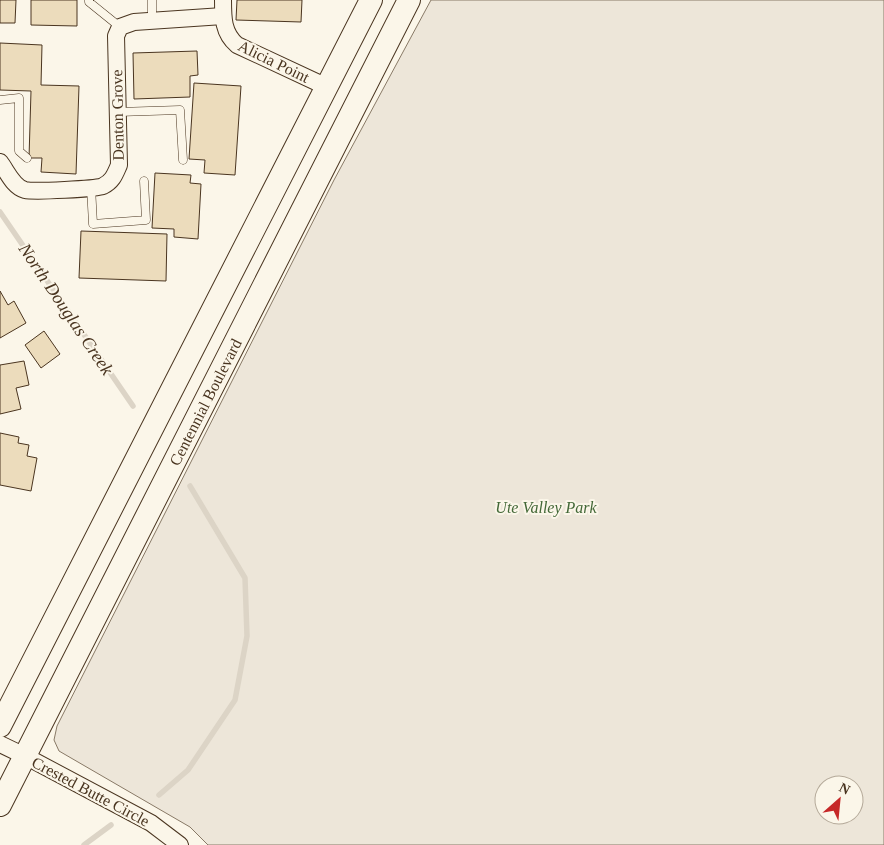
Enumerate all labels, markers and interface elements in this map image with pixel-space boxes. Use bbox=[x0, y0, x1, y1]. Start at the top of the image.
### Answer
street label: Alicia Point bbox=[236, 37, 313, 86]
street label: Denton Grove bbox=[108, 69, 127, 161]
water label: North Douglas Creek bbox=[14, 239, 118, 379]
street label: Centennial Boulevard bbox=[166, 336, 245, 468]
park label: Ute Valley Park bbox=[495, 499, 598, 517]
street label: Crested Butte Circle bbox=[29, 753, 152, 830]
north arrow bbox=[814, 775, 864, 825]
text: N bbox=[837, 780, 853, 798]

